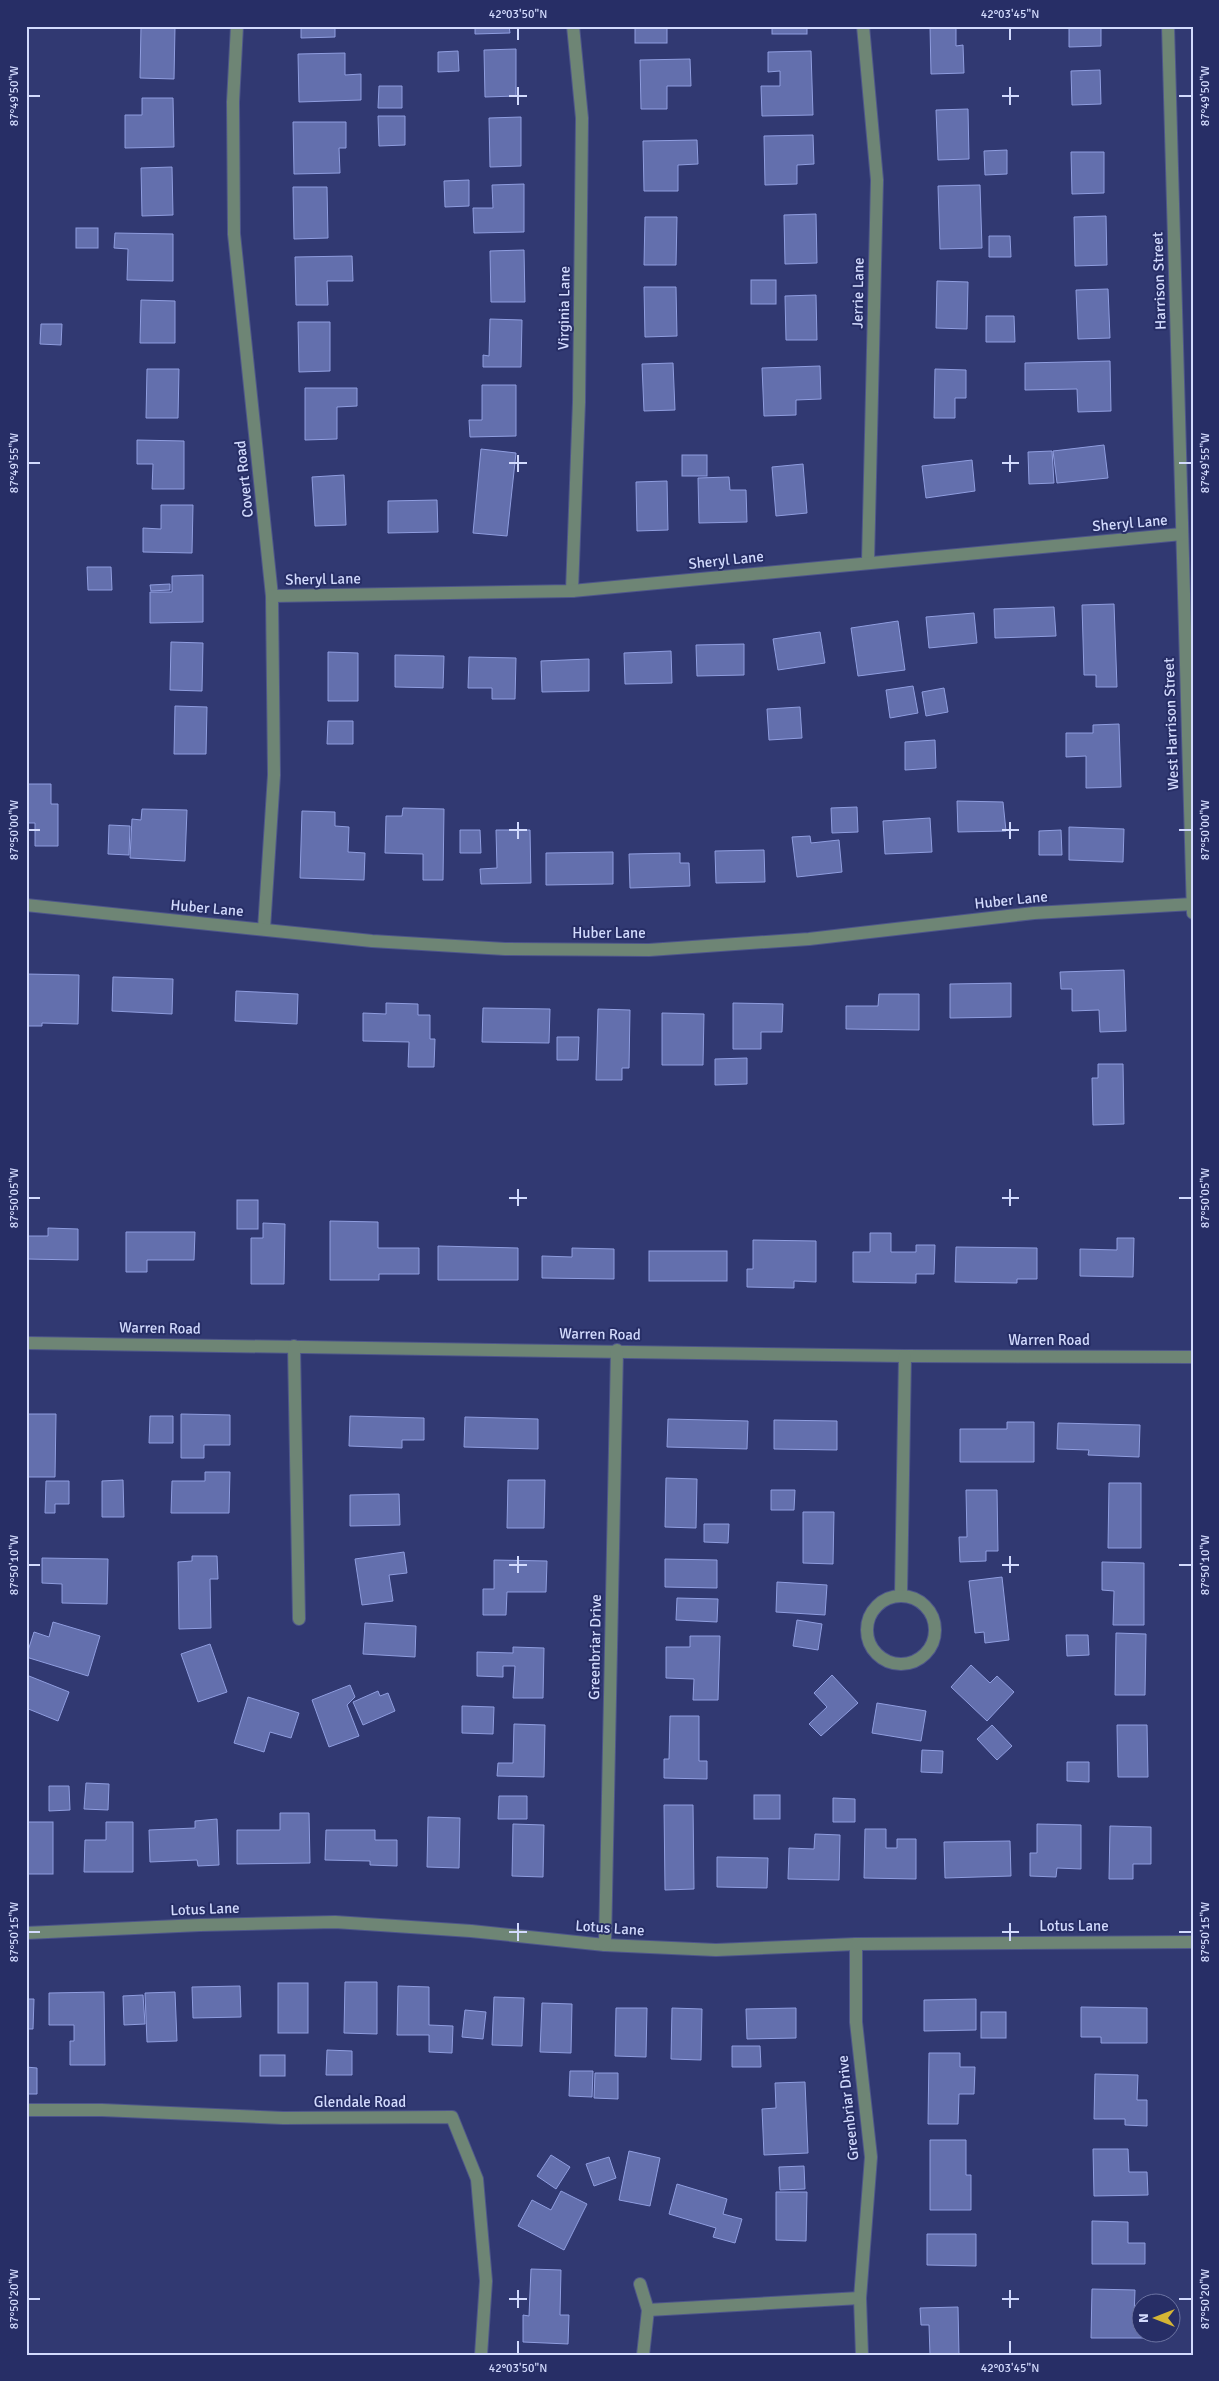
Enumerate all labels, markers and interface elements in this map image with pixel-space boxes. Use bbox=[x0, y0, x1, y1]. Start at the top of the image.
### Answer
text: 42°03'50"N bbox=[489, 7, 547, 22]
text: 42°03'45"N bbox=[981, 7, 1039, 22]
text: 87°49'50"W bbox=[7, 66, 22, 126]
text: 87°49'50"W bbox=[1198, 66, 1213, 126]
street label: Harrison Street bbox=[1148, 232, 1170, 330]
street label: Jerrie Lane bbox=[848, 257, 868, 329]
street label: Virginia Lane bbox=[554, 266, 574, 350]
text: 87°49'55"W bbox=[7, 433, 22, 493]
text: 87°49'55"W bbox=[1198, 433, 1213, 493]
street label: Covert Road bbox=[231, 440, 257, 518]
street label: Sheryl Lane bbox=[1092, 511, 1168, 535]
street label: Sheryl Lane bbox=[687, 547, 765, 573]
street label: Sheryl Lane bbox=[285, 569, 361, 589]
street label: West Harrison Street bbox=[1160, 657, 1182, 791]
text: 87°50'00"W bbox=[7, 800, 22, 860]
text: 87°50'00"W bbox=[1198, 800, 1213, 860]
street label: Huber Lane bbox=[973, 887, 1049, 913]
street label: Huber Lane bbox=[170, 896, 244, 920]
street label: Huber Lane bbox=[572, 924, 646, 942]
text: 87°50'05"W bbox=[7, 1168, 22, 1228]
text: 87°50'05"W bbox=[1198, 1168, 1213, 1228]
street label: Warren Road bbox=[119, 1318, 201, 1338]
street label: Warren Road bbox=[559, 1324, 641, 1344]
street label: Warren Road bbox=[1008, 1331, 1090, 1349]
text: 87°50'10"W bbox=[7, 1535, 22, 1595]
text: 87°50'10"W bbox=[1198, 1535, 1213, 1595]
street label: Greenbriar Drive bbox=[585, 1594, 605, 1700]
street label: Lotus Lane bbox=[170, 1899, 240, 1919]
text: 87°50'15"W bbox=[7, 1902, 22, 1962]
text: 87°50'15"W bbox=[1198, 1902, 1213, 1962]
street label: Lotus Lane bbox=[575, 1917, 645, 1939]
street label: Lotus Lane bbox=[1039, 1917, 1109, 1935]
street label: Greenbriar Drive bbox=[834, 2054, 862, 2162]
street label: Glendale Road bbox=[314, 2093, 406, 2111]
text: 87°50'20"W bbox=[7, 2269, 22, 2329]
text: 87°50'20"W bbox=[1198, 2269, 1213, 2329]
north arrow bbox=[1132, 2294, 1182, 2344]
text: N bbox=[1135, 2313, 1152, 2323]
text: 42°03'50"N bbox=[489, 2361, 547, 2376]
text: 42°03'45"N bbox=[981, 2361, 1039, 2376]

